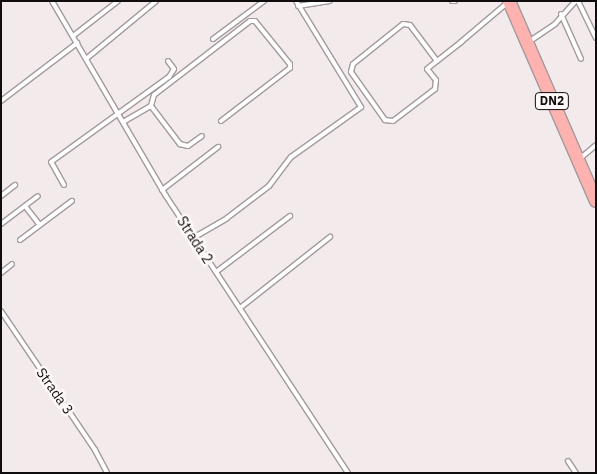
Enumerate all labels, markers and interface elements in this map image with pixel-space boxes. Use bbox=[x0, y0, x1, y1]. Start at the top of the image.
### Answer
road number: DN2 bbox=[534, 92, 570, 110]
street label: Strada 2 bbox=[174, 213, 216, 267]
street label: Strada 3 bbox=[33, 365, 77, 417]

